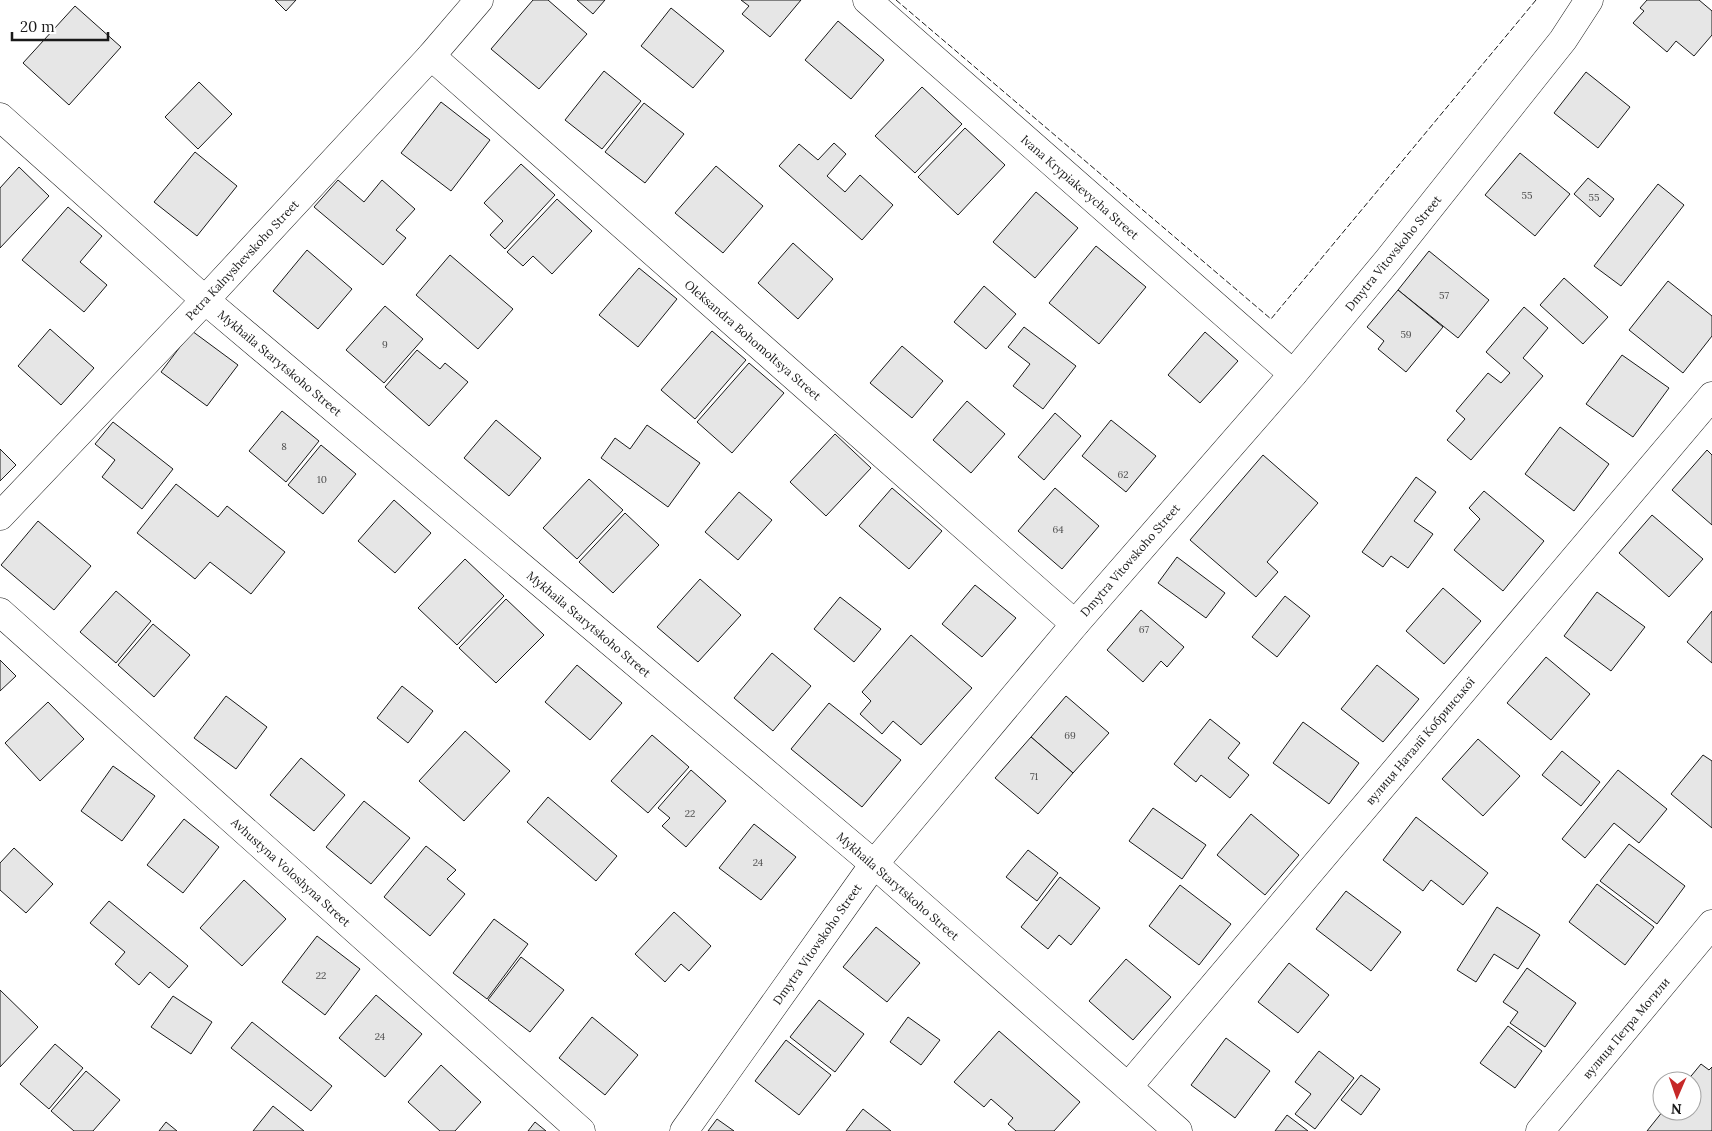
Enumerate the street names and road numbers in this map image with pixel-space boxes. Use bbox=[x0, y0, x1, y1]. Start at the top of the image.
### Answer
street label: Ivana Krypiakevycha Street bbox=[1018, 132, 1142, 243]
street label: Dmytra Vitovskoho Street bbox=[1342, 192, 1444, 314]
street label: Petra Kalnyshevskoho Street bbox=[182, 196, 302, 323]
street label: Oleksandra Bohomoltsya Street bbox=[682, 277, 825, 404]
street label: Mykhaila Starytskoho Street bbox=[215, 307, 345, 420]
street label: Dmytra Vitovskoho Street bbox=[1077, 500, 1183, 619]
street label: Mykhaila Starytskoho Street bbox=[524, 568, 654, 681]
street label: вулиця Наталії Кобринської bbox=[1362, 674, 1478, 808]
street label: Avhustyna Voloshyna Street bbox=[228, 814, 354, 930]
street label: Mykhaila Starytskoho Street bbox=[834, 829, 963, 943]
street label: Dmytra Vitovskoho Street bbox=[769, 880, 865, 1007]
street label: вулиця Петра Могили bbox=[1579, 974, 1673, 1082]

